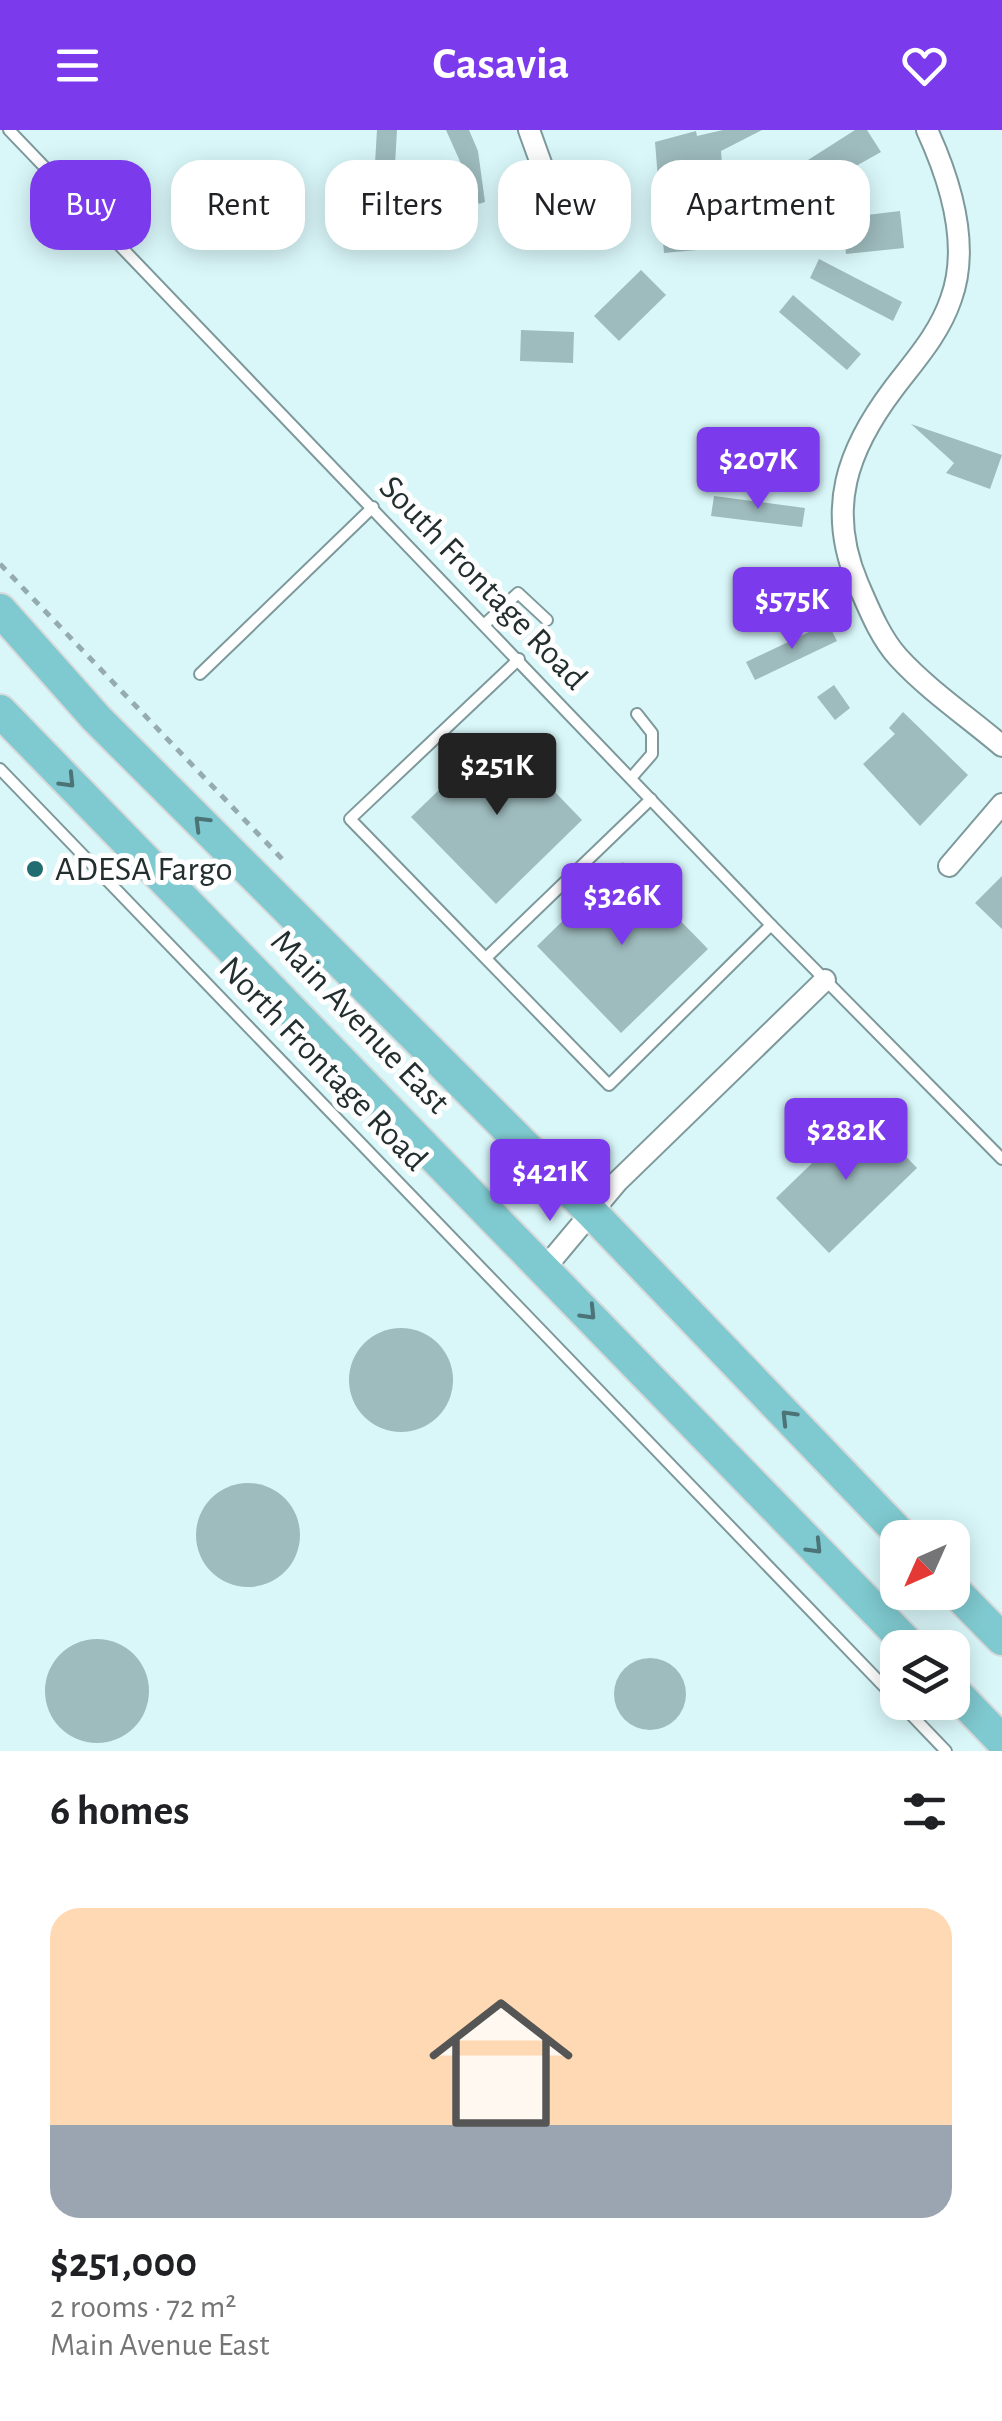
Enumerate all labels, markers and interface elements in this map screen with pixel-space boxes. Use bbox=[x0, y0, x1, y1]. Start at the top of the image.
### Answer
icon: menu bbox=[50, 38, 105, 93]
icon: heart bbox=[897, 38, 952, 93]
text: Casavia bbox=[433, 42, 569, 87]
chip: Buy bbox=[30, 160, 151, 250]
chip: Rent bbox=[171, 160, 305, 250]
chip: Filters bbox=[325, 160, 478, 250]
chip: New bbox=[498, 160, 631, 250]
chip: Apartment bbox=[651, 160, 870, 250]
pin: $207K bbox=[688, 427, 828, 512]
text: $207K bbox=[719, 443, 797, 475]
street label: South Frontage Road bbox=[372, 469, 594, 697]
pin: $575K bbox=[722, 567, 862, 652]
text: $575K bbox=[755, 583, 829, 615]
pin: $251K bbox=[427, 733, 567, 818]
text: $251K bbox=[460, 749, 534, 781]
one-way arrow bbox=[56, 769, 74, 787]
one-way arrow bbox=[195, 816, 213, 834]
place label: ADESA Fargo bbox=[55, 852, 233, 887]
marker: ADESA Fargo bbox=[24, 858, 46, 880]
pin: $326K bbox=[552, 863, 692, 948]
text: $326K bbox=[583, 879, 661, 911]
street label: Main Avenue East bbox=[264, 924, 456, 1120]
street label: North Frontage Road bbox=[212, 950, 434, 1178]
pin: $282K bbox=[776, 1098, 916, 1183]
text: $282K bbox=[806, 1114, 886, 1146]
pin: $421K bbox=[480, 1139, 620, 1224]
text: $421K bbox=[512, 1155, 588, 1187]
one-way arrow bbox=[577, 1302, 595, 1320]
one-way arrow bbox=[782, 1410, 800, 1428]
north arrow bbox=[880, 1520, 970, 1610]
map controls bbox=[880, 1520, 970, 1720]
one-way arrow bbox=[803, 1535, 821, 1554]
button: layers bbox=[880, 1630, 970, 1720]
icon: filters bbox=[897, 1784, 952, 1839]
text: 6 homes bbox=[50, 1790, 189, 1832]
icon: home bbox=[411, 1973, 591, 2153]
text: $251,000 bbox=[50, 2242, 197, 2284]
text: 2 rooms · 72 m² bbox=[50, 2291, 237, 2323]
text: Main Avenue East bbox=[50, 2329, 269, 2361]

